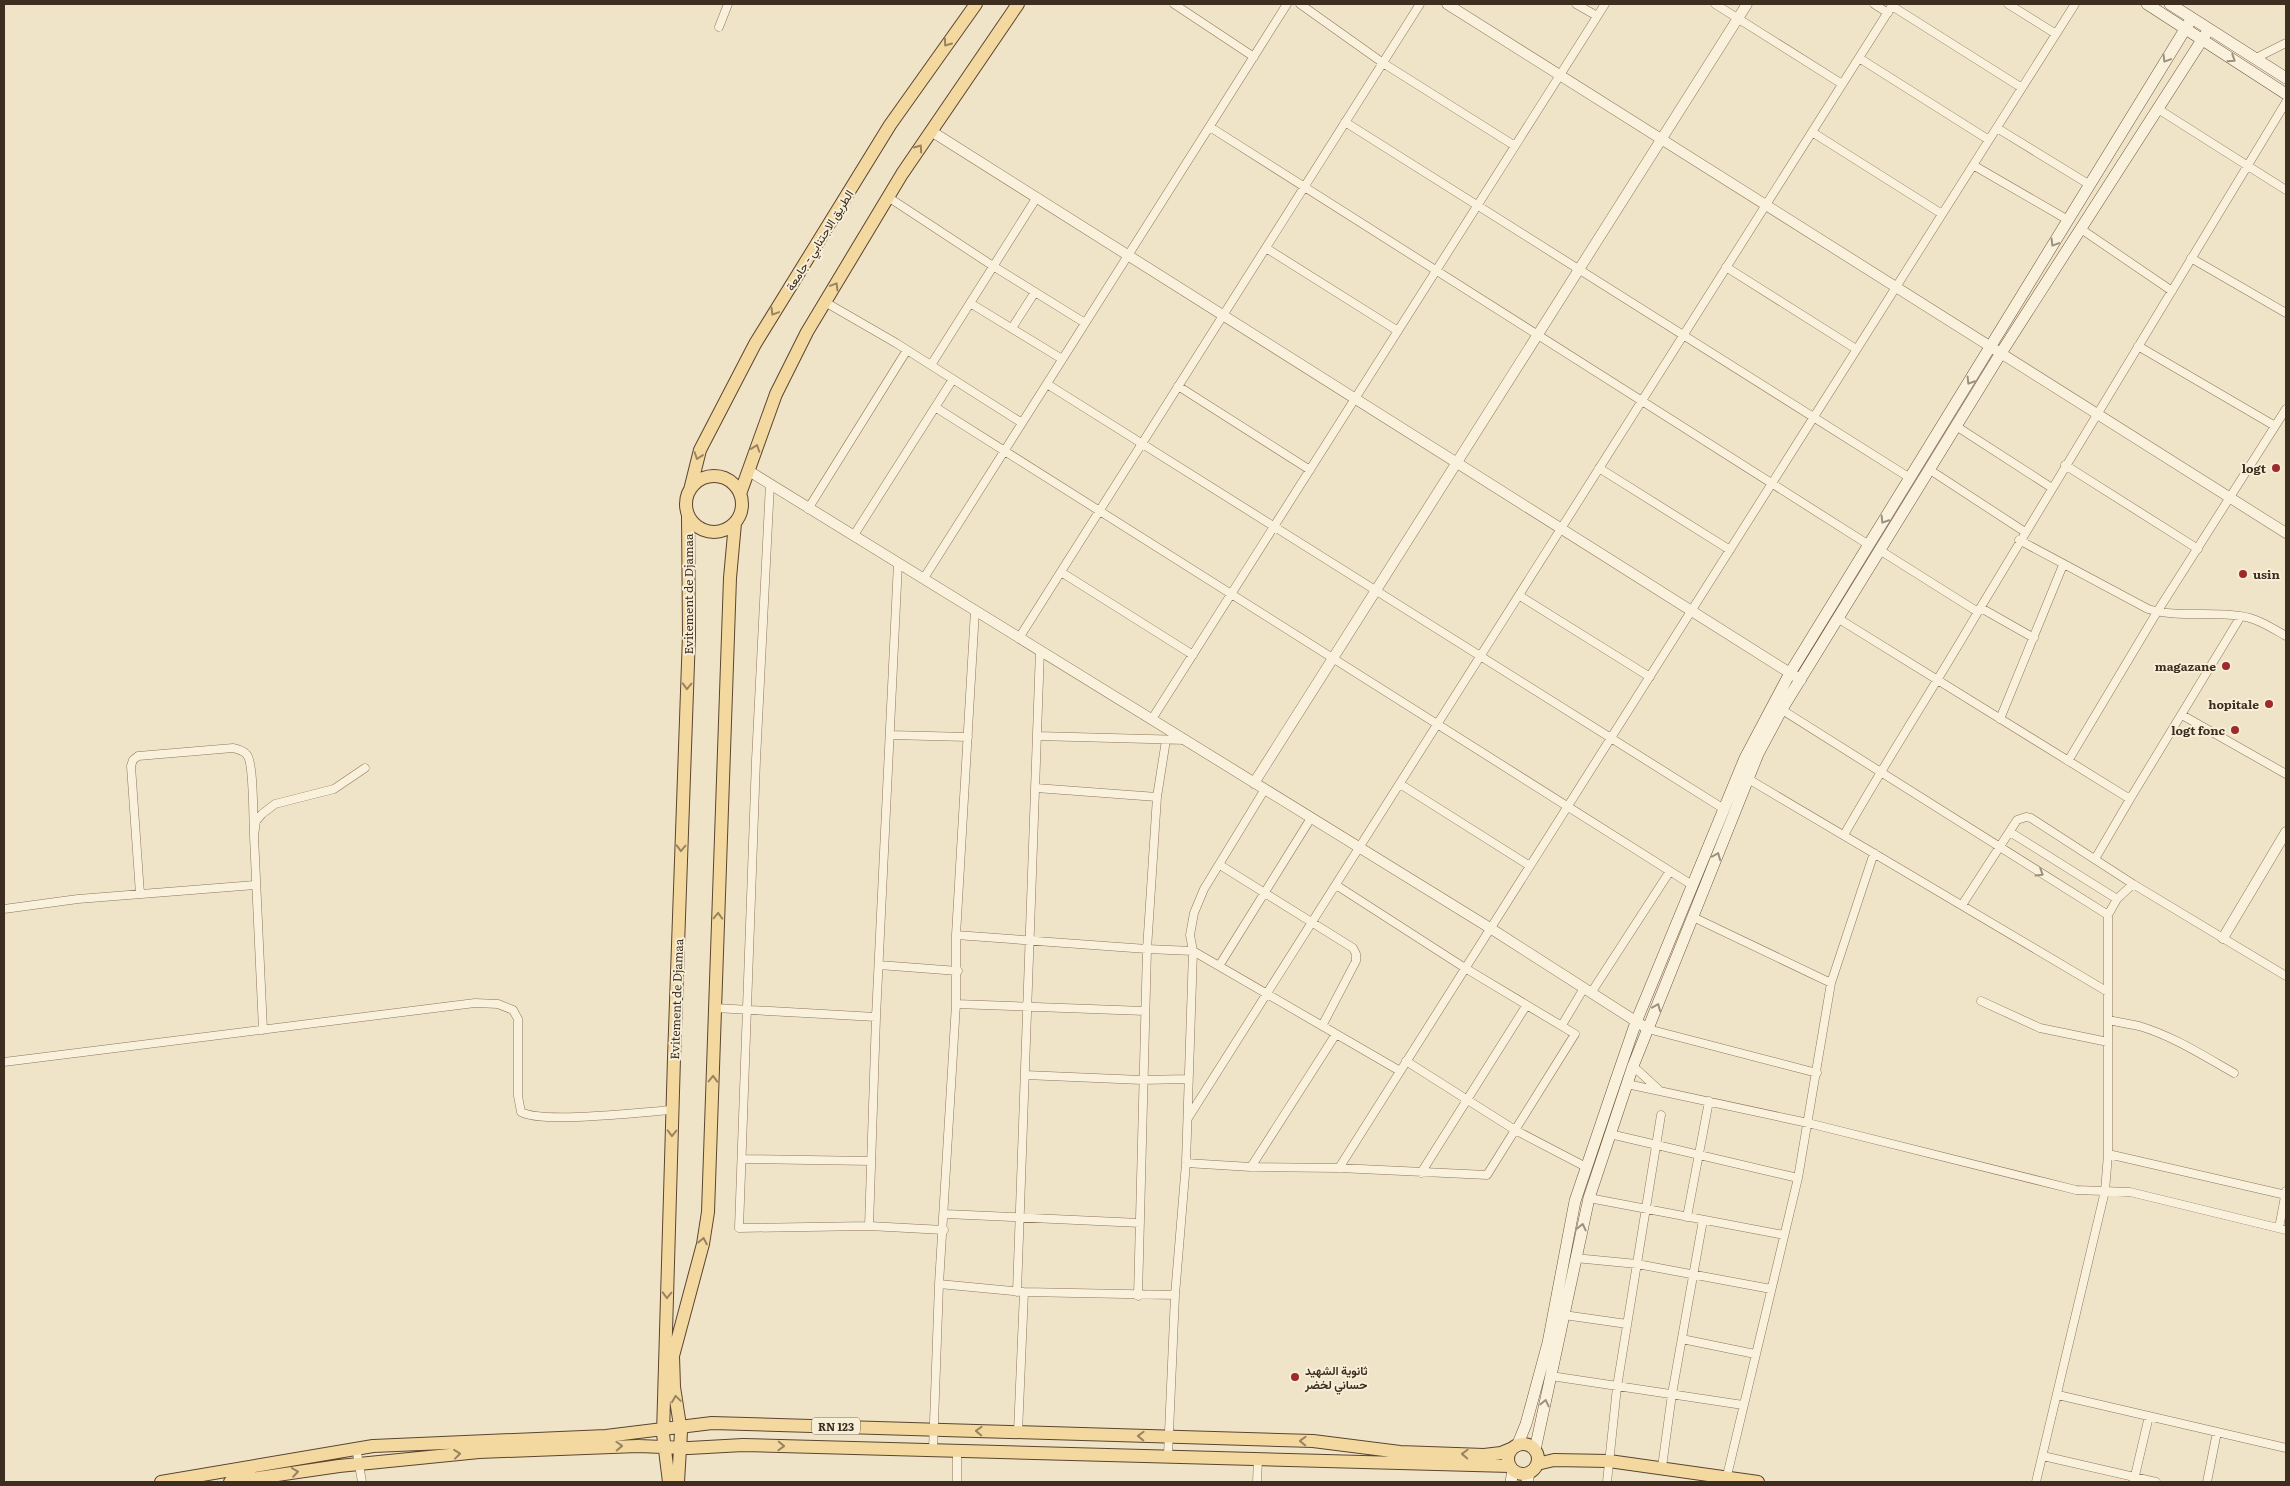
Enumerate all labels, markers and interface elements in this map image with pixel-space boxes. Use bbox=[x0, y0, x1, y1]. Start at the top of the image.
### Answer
one-way arrow bbox=[944, 37, 953, 47]
one-way arrow bbox=[2226, 53, 2236, 62]
one-way arrow bbox=[2163, 54, 2173, 63]
one-way arrow bbox=[913, 144, 923, 153]
street label: الطريق الاجتنابي - جامعة bbox=[781, 186, 859, 295]
one-way arrow bbox=[2051, 237, 2061, 246]
one-way arrow bbox=[828, 283, 838, 292]
one-way arrow bbox=[771, 307, 781, 316]
one-way arrow bbox=[1966, 376, 1976, 385]
one-way arrow bbox=[750, 444, 760, 452]
one-way arrow bbox=[694, 451, 704, 459]
place label: logt bbox=[2242, 459, 2267, 477]
marker: logt bbox=[2270, 462, 2282, 474]
one-way arrow bbox=[1881, 514, 1891, 523]
street label: Evitement de Djamaa bbox=[679, 533, 697, 655]
place label: usin bbox=[2253, 565, 2280, 583]
marker: usin bbox=[2237, 568, 2249, 580]
place label: magazane bbox=[2155, 657, 2216, 675]
marker: magazane bbox=[2220, 660, 2232, 672]
one-way arrow bbox=[682, 682, 692, 690]
place label: hopitale bbox=[2208, 695, 2259, 713]
marker: hopitale bbox=[2263, 698, 2275, 710]
place label: logt fonc bbox=[2171, 721, 2225, 739]
marker: logt fonc bbox=[2229, 724, 2241, 736]
one-way arrow bbox=[676, 844, 687, 852]
one-way arrow bbox=[1711, 852, 1722, 861]
one-way arrow bbox=[2035, 867, 2044, 876]
one-way arrow bbox=[713, 912, 724, 920]
street label: Evitement de Djamaa bbox=[665, 938, 687, 1060]
one-way arrow bbox=[1651, 1003, 1661, 1011]
one-way arrow bbox=[707, 1074, 718, 1082]
one-way arrow bbox=[666, 1129, 677, 1137]
one-way arrow bbox=[1576, 1222, 1587, 1231]
one-way arrow bbox=[698, 1236, 708, 1245]
one-way arrow bbox=[661, 1292, 672, 1300]
place label: ثانوية الشهيد حساني لخضر bbox=[1304, 1361, 1368, 1395]
marker: ثانوية الشهيد حساني لخضر bbox=[1289, 1371, 1301, 1383]
one-way arrow bbox=[671, 1395, 682, 1403]
one-way arrow bbox=[1539, 1398, 1550, 1407]
road number: RN 123 bbox=[812, 1418, 860, 1434]
one-way arrow bbox=[974, 1425, 982, 1436]
one-way arrow bbox=[1137, 1431, 1144, 1441]
one-way arrow bbox=[1299, 1436, 1307, 1446]
one-way arrow bbox=[777, 1440, 785, 1451]
one-way arrow bbox=[615, 1441, 623, 1452]
one-way arrow bbox=[453, 1449, 461, 1460]
one-way arrow bbox=[1461, 1449, 1469, 1459]
one-way arrow bbox=[291, 1467, 299, 1477]

